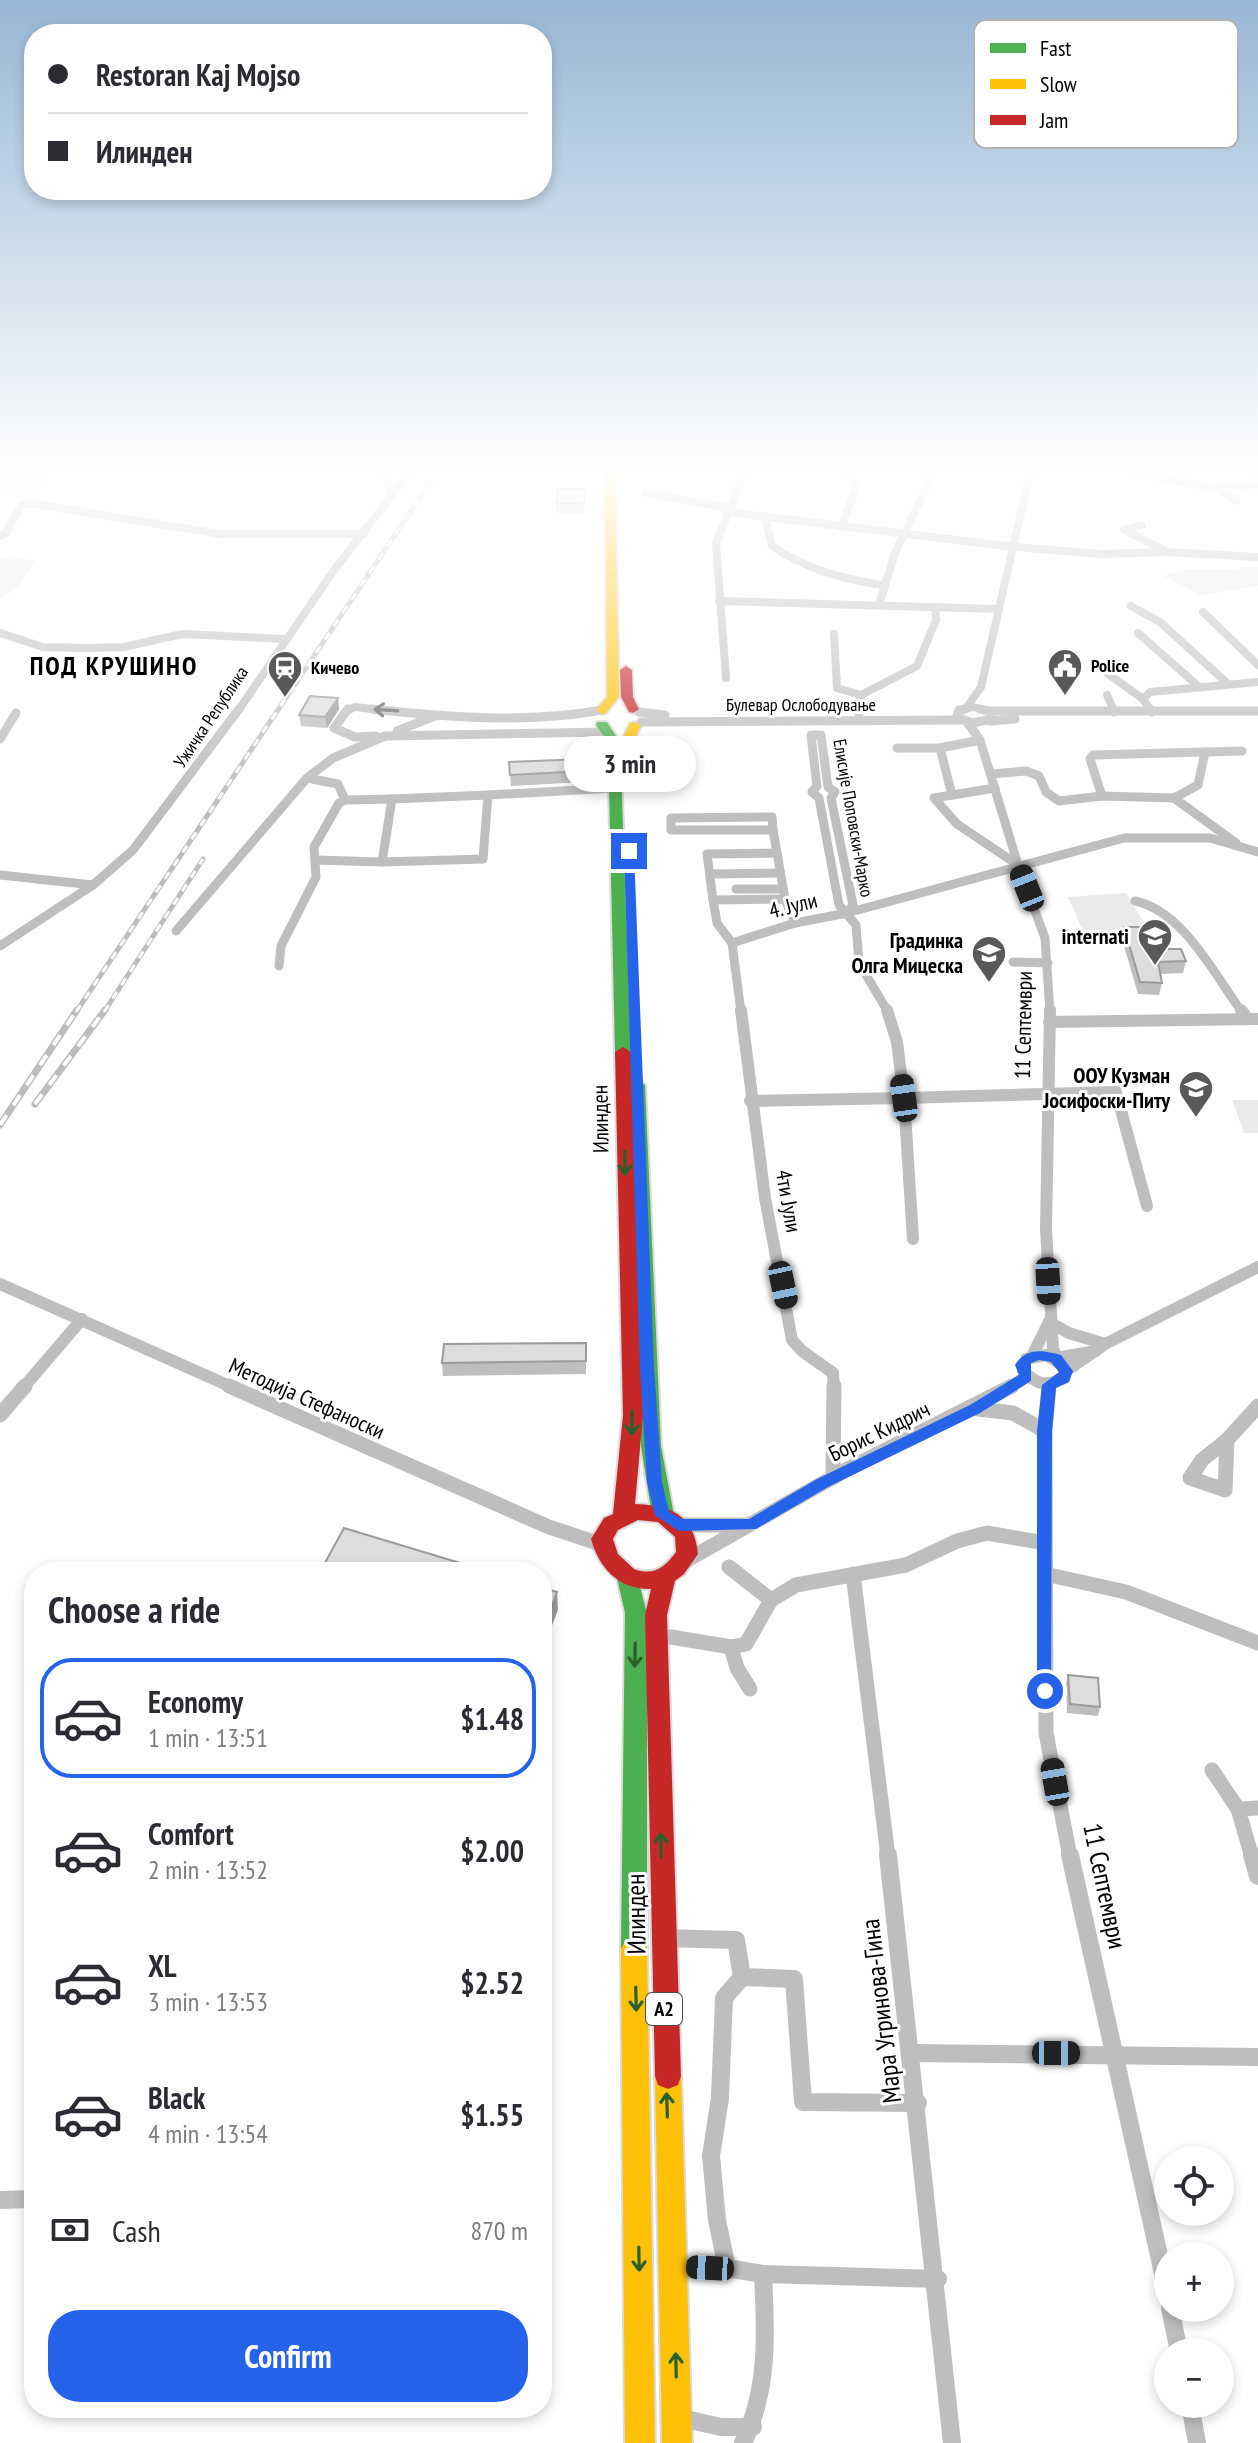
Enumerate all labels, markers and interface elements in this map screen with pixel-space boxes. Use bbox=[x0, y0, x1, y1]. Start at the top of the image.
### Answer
legend bbox=[974, 20, 1238, 148]
text: Fast bbox=[1040, 34, 1071, 62]
text: Restoran Kaj Mojso bbox=[96, 55, 300, 94]
text: Slow bbox=[1040, 70, 1077, 98]
text: Jam bbox=[1039, 106, 1068, 134]
text: Илинден bbox=[96, 132, 193, 171]
public building icon: Police bbox=[1046, 647, 1084, 697]
district label: ПОД КРУШИНО bbox=[30, 649, 198, 682]
station icon: Кичево bbox=[266, 649, 304, 699]
place label: Police bbox=[1091, 654, 1130, 677]
place label: Кичево bbox=[311, 656, 359, 679]
street label: Ужичка Република bbox=[168, 662, 253, 772]
street label: Булевар Ослободување bbox=[726, 693, 876, 716]
one-way arrow bbox=[373, 702, 400, 717]
callout: 3 min bbox=[563, 735, 695, 791]
street label: Елисије Поповски-Марко bbox=[828, 737, 879, 899]
text: 3 min bbox=[604, 747, 656, 780]
route end bbox=[611, 833, 647, 869]
car bbox=[1007, 861, 1047, 915]
street label: 4. Јули bbox=[766, 885, 820, 925]
school or university icon: internati bbox=[1136, 917, 1174, 967]
place label: internati bbox=[1062, 922, 1129, 950]
place label: Градинка Олга Мицеска bbox=[852, 926, 963, 979]
school or university icon: Градинка Олга Мицеска bbox=[970, 934, 1008, 984]
street label: 11 Септември bbox=[1008, 971, 1038, 1079]
place label: ООУ Кузман Јосифоски-Питу bbox=[1042, 1061, 1171, 1114]
school or university icon: ООУ Кузман Јосифоски-Питу bbox=[1177, 1069, 1215, 1119]
car bbox=[889, 1073, 919, 1123]
street label: Илинден bbox=[585, 1085, 615, 1153]
one-way arrow bbox=[617, 1149, 633, 1176]
street label: 4ти Јули bbox=[770, 1167, 808, 1235]
car bbox=[1035, 1256, 1061, 1306]
car bbox=[766, 1259, 800, 1311]
street label: Методија Стефаноски bbox=[225, 1351, 389, 1445]
street label: Борис Кидрич bbox=[824, 1394, 934, 1468]
one-way arrow bbox=[624, 1409, 640, 1436]
text: Choose a ride bbox=[48, 1586, 220, 1633]
one-way arrow bbox=[627, 1641, 643, 1668]
route start bbox=[1027, 1673, 1063, 1709]
icon: car bbox=[52, 1682, 124, 1754]
text: Economy bbox=[148, 1682, 243, 1721]
text: $1.48 bbox=[460, 1699, 524, 1738]
text: 1 min · 13:51 bbox=[148, 1721, 268, 1754]
car bbox=[1039, 1756, 1071, 1808]
icon: car bbox=[52, 1814, 124, 1886]
text: Comfort bbox=[148, 1814, 234, 1853]
street label: 11 Септември bbox=[1076, 1820, 1135, 1952]
text: $2.00 bbox=[460, 1831, 524, 1870]
one-way arrow bbox=[654, 1832, 669, 1859]
text: 2 min · 13:52 bbox=[148, 1853, 268, 1886]
street label: Илинден bbox=[618, 1873, 653, 1955]
street label: Мара Угринова-Гина bbox=[853, 1917, 908, 2105]
icon: car bbox=[52, 1946, 124, 2018]
text: XL bbox=[148, 1946, 177, 1985]
text: $2.52 bbox=[460, 1963, 524, 2002]
text: 3 min · 13:53 bbox=[148, 1985, 268, 2018]
one-way arrow bbox=[628, 1985, 644, 2012]
road number: A2 bbox=[646, 1993, 682, 2025]
car bbox=[1032, 2041, 1080, 2065]
icon: car bbox=[52, 2078, 124, 2150]
text: Black bbox=[148, 2078, 205, 2117]
one-way arrow bbox=[660, 2092, 675, 2119]
text: $1.55 bbox=[460, 2095, 524, 2134]
text: 4 min · 13:54 bbox=[148, 2117, 268, 2150]
map controls bbox=[1154, 2146, 1234, 2418]
button: locate bbox=[1154, 2146, 1234, 2226]
icon: cash bbox=[48, 2208, 92, 2252]
text: Cash bbox=[112, 2211, 161, 2250]
text: 870 m bbox=[470, 2214, 528, 2247]
button: + bbox=[1154, 2242, 1234, 2322]
one-way arrow bbox=[631, 2245, 646, 2272]
car bbox=[685, 2255, 735, 2281]
button: Confirm bbox=[48, 2310, 528, 2402]
button: − bbox=[1154, 2338, 1234, 2418]
one-way arrow bbox=[668, 2352, 684, 2379]

